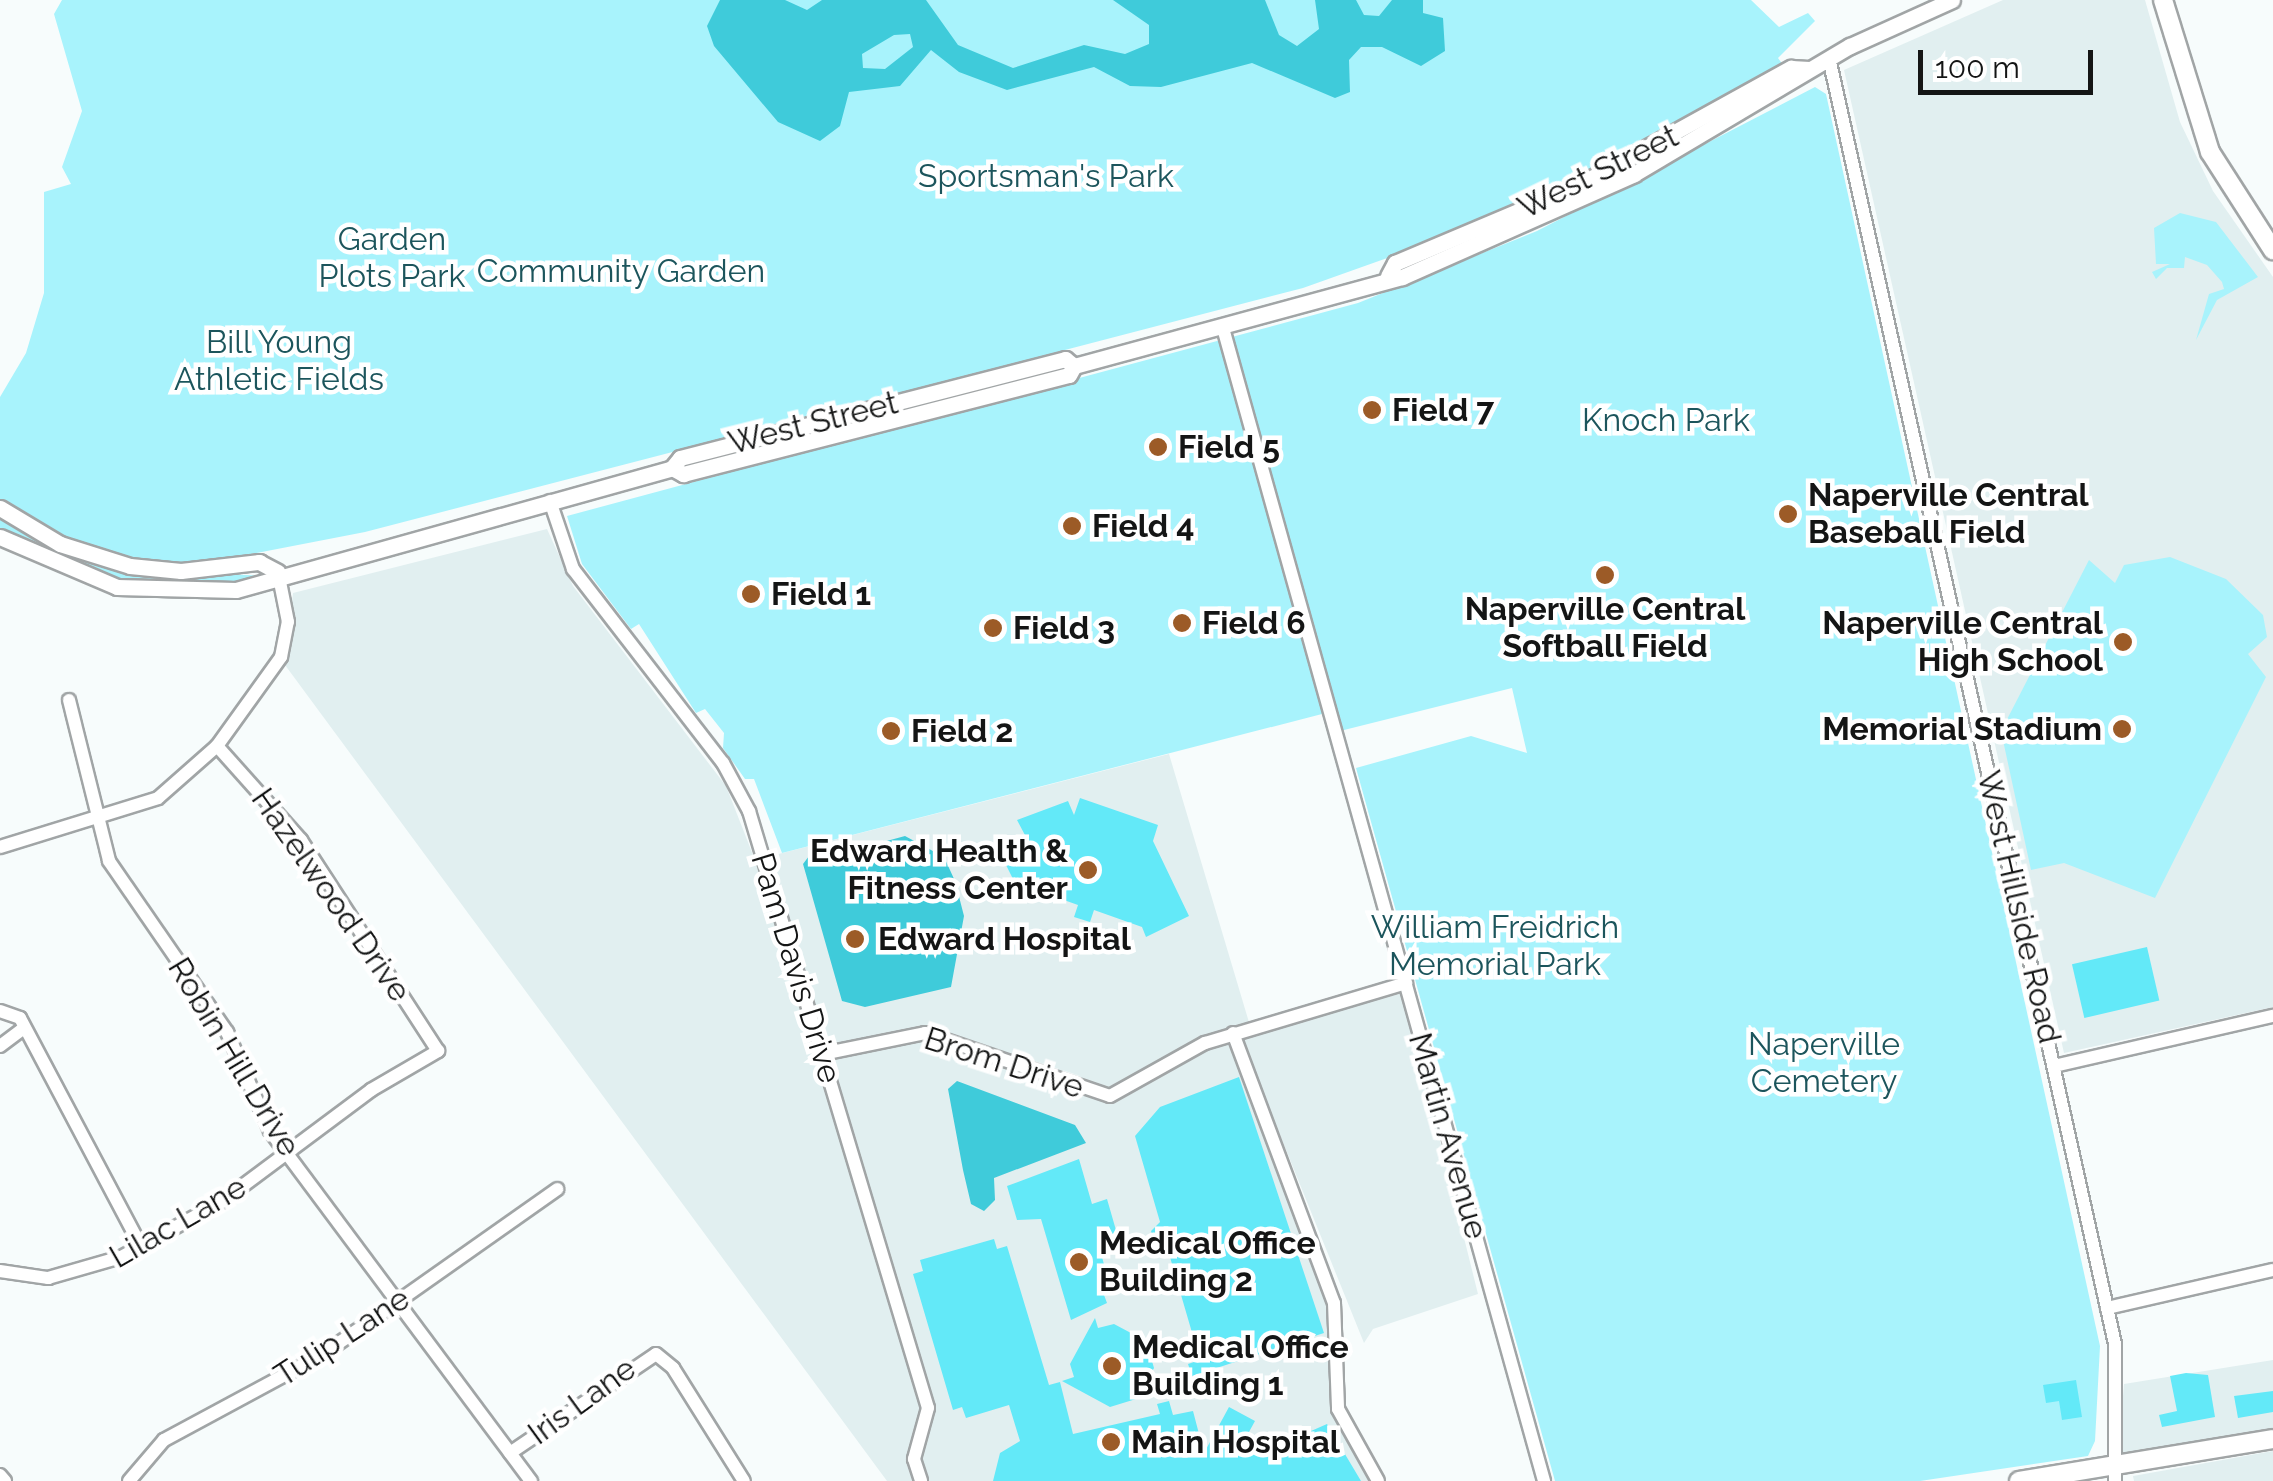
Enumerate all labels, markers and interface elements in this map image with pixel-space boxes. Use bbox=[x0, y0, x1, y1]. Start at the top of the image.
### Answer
scale bar bbox=[1923, 30, 2098, 92]
text: 100 m bbox=[1935, 50, 2020, 85]
street label: West Street bbox=[1512, 117, 1684, 227]
park label: Sportsman's Park bbox=[918, 157, 1174, 195]
park label: Garden Plots Park bbox=[318, 221, 466, 296]
park label: Community Garden bbox=[476, 252, 766, 290]
park label: Bill Young Athletic Fields bbox=[174, 324, 384, 399]
street label: West Street bbox=[724, 383, 902, 463]
place label: Field 7 bbox=[1392, 391, 1494, 429]
marker: Field 7 bbox=[1361, 399, 1383, 421]
park label: Knoch Park bbox=[1582, 401, 1750, 439]
place label: Field 5 bbox=[1178, 428, 1280, 466]
marker: Field 5 bbox=[1147, 436, 1169, 458]
place label: Naperville Central Baseball Field bbox=[1808, 477, 2089, 552]
marker: Naperville Central Baseball Field bbox=[1777, 503, 1799, 525]
place label: Field 4 bbox=[1092, 507, 1194, 545]
marker: Field 4 bbox=[1061, 515, 1083, 537]
marker: Naperville Central Softball Field bbox=[1594, 564, 1616, 586]
place label: Field 1 bbox=[771, 575, 871, 613]
marker: Field 1 bbox=[740, 583, 762, 605]
place label: Naperville Central Softball Field bbox=[1465, 591, 1745, 666]
place label: Field 6 bbox=[1202, 604, 1306, 642]
place label: Naperville Central High School bbox=[1822, 605, 2103, 680]
place label: Field 3 bbox=[1013, 609, 1115, 647]
marker: Field 6 bbox=[1171, 612, 1193, 634]
marker: Field 3 bbox=[982, 617, 1004, 639]
marker: Naperville Central High School bbox=[2112, 631, 2134, 653]
place label: Memorial Stadium bbox=[1821, 710, 2102, 748]
place label: Field 2 bbox=[911, 712, 1013, 750]
marker: Memorial Stadium bbox=[2111, 718, 2133, 740]
marker: Field 2 bbox=[880, 720, 902, 742]
street label: West Hillside Road bbox=[1969, 767, 2069, 1047]
street label: Hazelwood Drive bbox=[243, 781, 419, 1009]
place label: Edward Health & Fitness Center bbox=[810, 833, 1068, 908]
street label: Pam Davis Drive bbox=[743, 848, 849, 1088]
marker: Edward Health & Fitness Center bbox=[1077, 859, 1099, 881]
park label: William Freidrich Memorial Park bbox=[1371, 909, 1619, 984]
place label: Edward Hospital bbox=[878, 920, 1131, 958]
marker: Edward Hospital bbox=[842, 926, 868, 952]
street label: Robin Hill Drive bbox=[159, 950, 309, 1164]
street label: Brom Drive bbox=[920, 1019, 1088, 1107]
park label: Naperville Cemetery bbox=[1748, 1026, 1900, 1101]
street label: Martin Avenue bbox=[1400, 1028, 1496, 1244]
street label: Lilac Lane bbox=[103, 1168, 253, 1276]
place label: Medical Office Building 2 bbox=[1099, 1225, 1316, 1300]
marker: Medical Office Building 2 bbox=[1068, 1251, 1090, 1273]
street label: Tulip Lane bbox=[267, 1279, 417, 1395]
place label: Medical Office Building 1 bbox=[1132, 1329, 1349, 1404]
street label: Iris Lane bbox=[521, 1349, 643, 1453]
marker: Medical Office Building 1 bbox=[1101, 1355, 1123, 1377]
place label: Main Hospital bbox=[1131, 1423, 1340, 1461]
marker: Main Hospital bbox=[1100, 1431, 1122, 1453]

